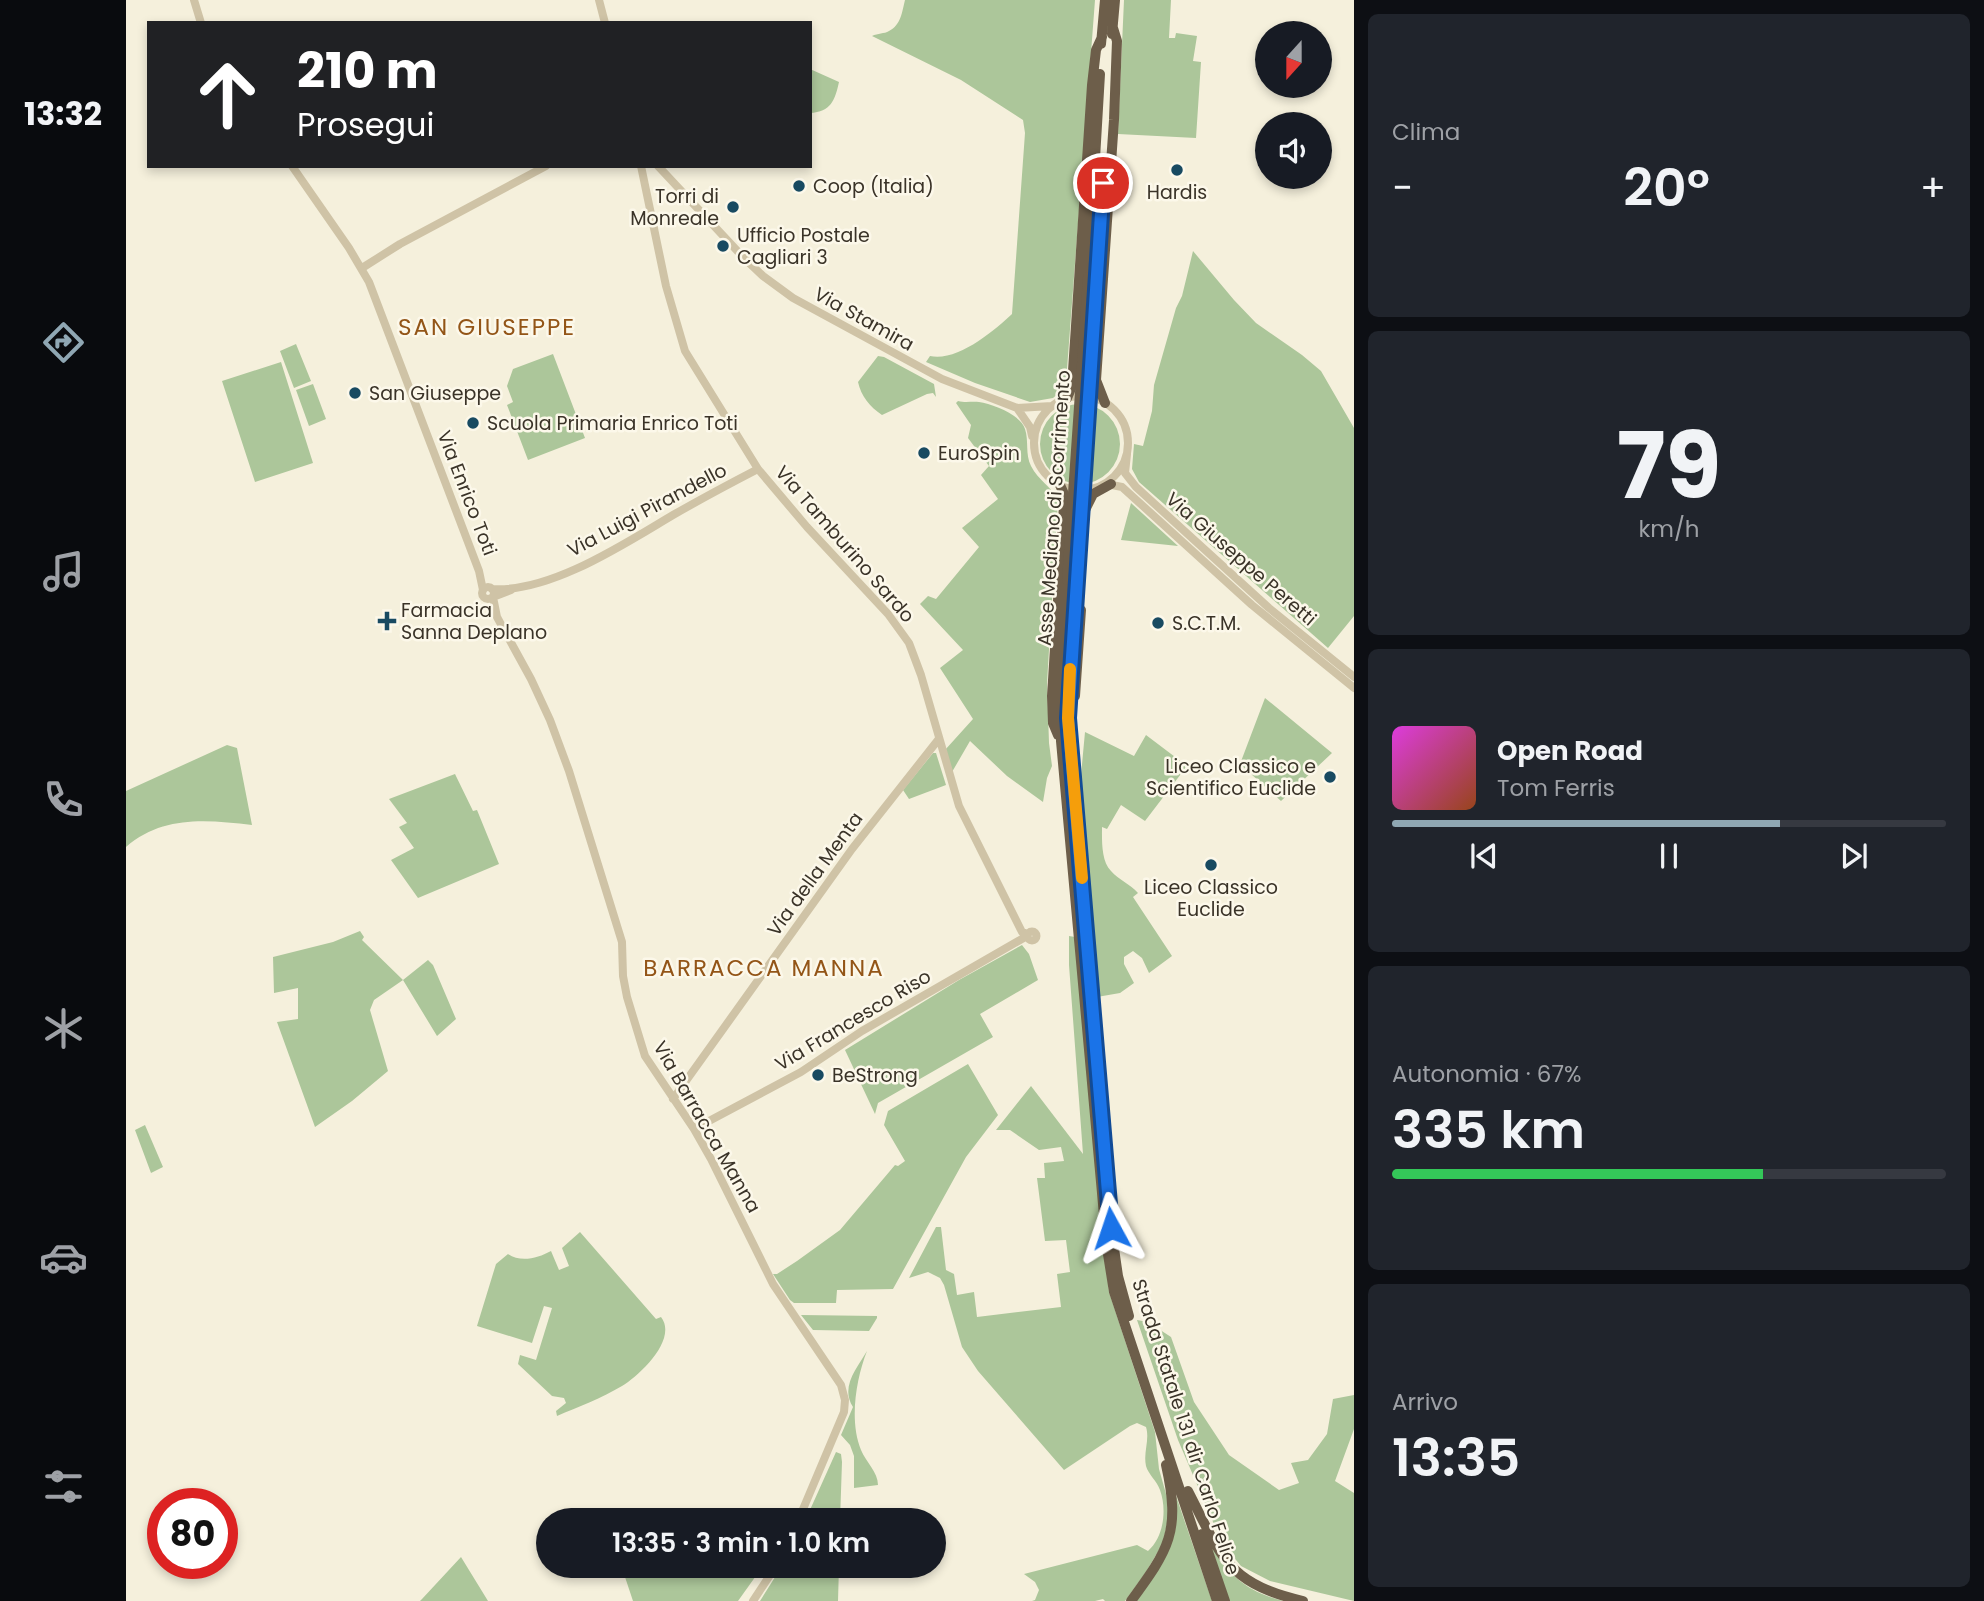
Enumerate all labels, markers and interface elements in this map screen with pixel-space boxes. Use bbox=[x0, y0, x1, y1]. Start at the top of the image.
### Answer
north arrow bbox=[1255, 21, 1332, 98]
map controls bbox=[1255, 21, 1332, 189]
text: 210 m bbox=[297, 37, 438, 105]
icon: ahead bbox=[182, 49, 273, 140]
text: 13:32 bbox=[24, 91, 102, 136]
text: Prosegui bbox=[297, 102, 434, 147]
button: sound bbox=[1255, 112, 1332, 189]
text: Clima bbox=[1392, 116, 1460, 148]
text: 20° bbox=[1623, 151, 1710, 224]
pin bbox=[1073, 153, 1133, 213]
text: − bbox=[1392, 161, 1413, 214]
text: + bbox=[1920, 161, 1946, 214]
marker: Hardis bbox=[1169, 162, 1185, 178]
icon: arrive bbox=[1084, 164, 1122, 202]
place label: Coop (Italia) bbox=[813, 173, 934, 200]
marker: Coop (Italia) bbox=[791, 178, 807, 194]
place label: Hardis bbox=[1147, 179, 1207, 206]
place label: Torri di Monreale bbox=[630, 183, 719, 232]
marker: Torri di Monreale bbox=[725, 199, 741, 215]
place label: Ufficio Postale Cagliari 3 bbox=[737, 222, 870, 271]
marker: Ufficio Postale Cagliari 3 bbox=[715, 238, 731, 254]
street label: Via Stamira bbox=[809, 280, 919, 358]
district label: SAN GIUSEPPE bbox=[398, 311, 576, 343]
icon: directions bbox=[39, 318, 88, 367]
street label: Asse Mediano di Scorrimento bbox=[1031, 369, 1077, 647]
place label: San Giuseppe bbox=[369, 380, 501, 407]
marker: San Giuseppe bbox=[347, 385, 363, 401]
text: 79 bbox=[1617, 402, 1721, 530]
place label: Scuola Primaria Enrico Toti bbox=[487, 410, 738, 437]
marker: Scuola Primaria Enrico Toti bbox=[465, 415, 481, 431]
street label: Via Enrico Toti bbox=[431, 427, 503, 559]
place label: EuroSpin bbox=[938, 440, 1020, 467]
marker: EuroSpin bbox=[916, 445, 932, 461]
street label: Via Luigi Pirandello bbox=[563, 457, 731, 563]
street label: Via Tamburino Sardo bbox=[769, 460, 921, 628]
street label: Via Giuseppe Peretti bbox=[1160, 486, 1322, 632]
text: km/h bbox=[1638, 513, 1700, 545]
icon: music bbox=[39, 547, 88, 596]
place label: Farmacia Sanna Deplano bbox=[401, 597, 547, 646]
place label: S.C.T.M. bbox=[1172, 610, 1240, 637]
marker: Farmacia Sanna Deplano bbox=[379, 613, 395, 629]
marker: S.C.T.M. bbox=[1150, 615, 1166, 631]
text: Open Road bbox=[1497, 733, 1643, 769]
place label: Liceo Classico e Scientifico Euclide bbox=[1146, 753, 1316, 802]
marker: Liceo Classico e Scientifico Euclide bbox=[1322, 769, 1338, 785]
text: Tom Ferris bbox=[1497, 772, 1615, 804]
icon: phone bbox=[39, 775, 88, 824]
street label: Via della Menta bbox=[761, 806, 869, 942]
icon: previous bbox=[1465, 837, 1503, 875]
icon: pause bbox=[1650, 837, 1688, 875]
icon: next bbox=[1835, 837, 1873, 875]
marker: Liceo Classico Euclide bbox=[1203, 857, 1219, 873]
place label: Liceo Classico Euclide bbox=[1144, 874, 1278, 923]
district label: BARRACCA MANNA bbox=[643, 952, 885, 984]
street label: Via Francesco Riso bbox=[770, 963, 936, 1077]
icon: climate bbox=[39, 1004, 88, 1053]
street label: Via Barracca Manna bbox=[647, 1036, 767, 1218]
text: Autonomia · 67% bbox=[1392, 1058, 1581, 1090]
place label: BeStrong bbox=[832, 1062, 918, 1089]
marker: BeStrong bbox=[810, 1067, 826, 1083]
text: 335 km bbox=[1392, 1093, 1585, 1166]
position arrow bbox=[1074, 1191, 1148, 1265]
icon: car bbox=[39, 1233, 88, 1282]
street label: Strada Statale 131 dir Carlo Felice bbox=[1125, 1276, 1247, 1578]
text: Arrivo bbox=[1392, 1386, 1458, 1418]
text: 13:35 bbox=[1392, 1421, 1520, 1494]
icon: filters bbox=[39, 1462, 88, 1511]
speed limit sign: 80 bbox=[147, 1488, 238, 1579]
text: 13:35 · 3 min · 1.0 km bbox=[612, 1525, 870, 1561]

